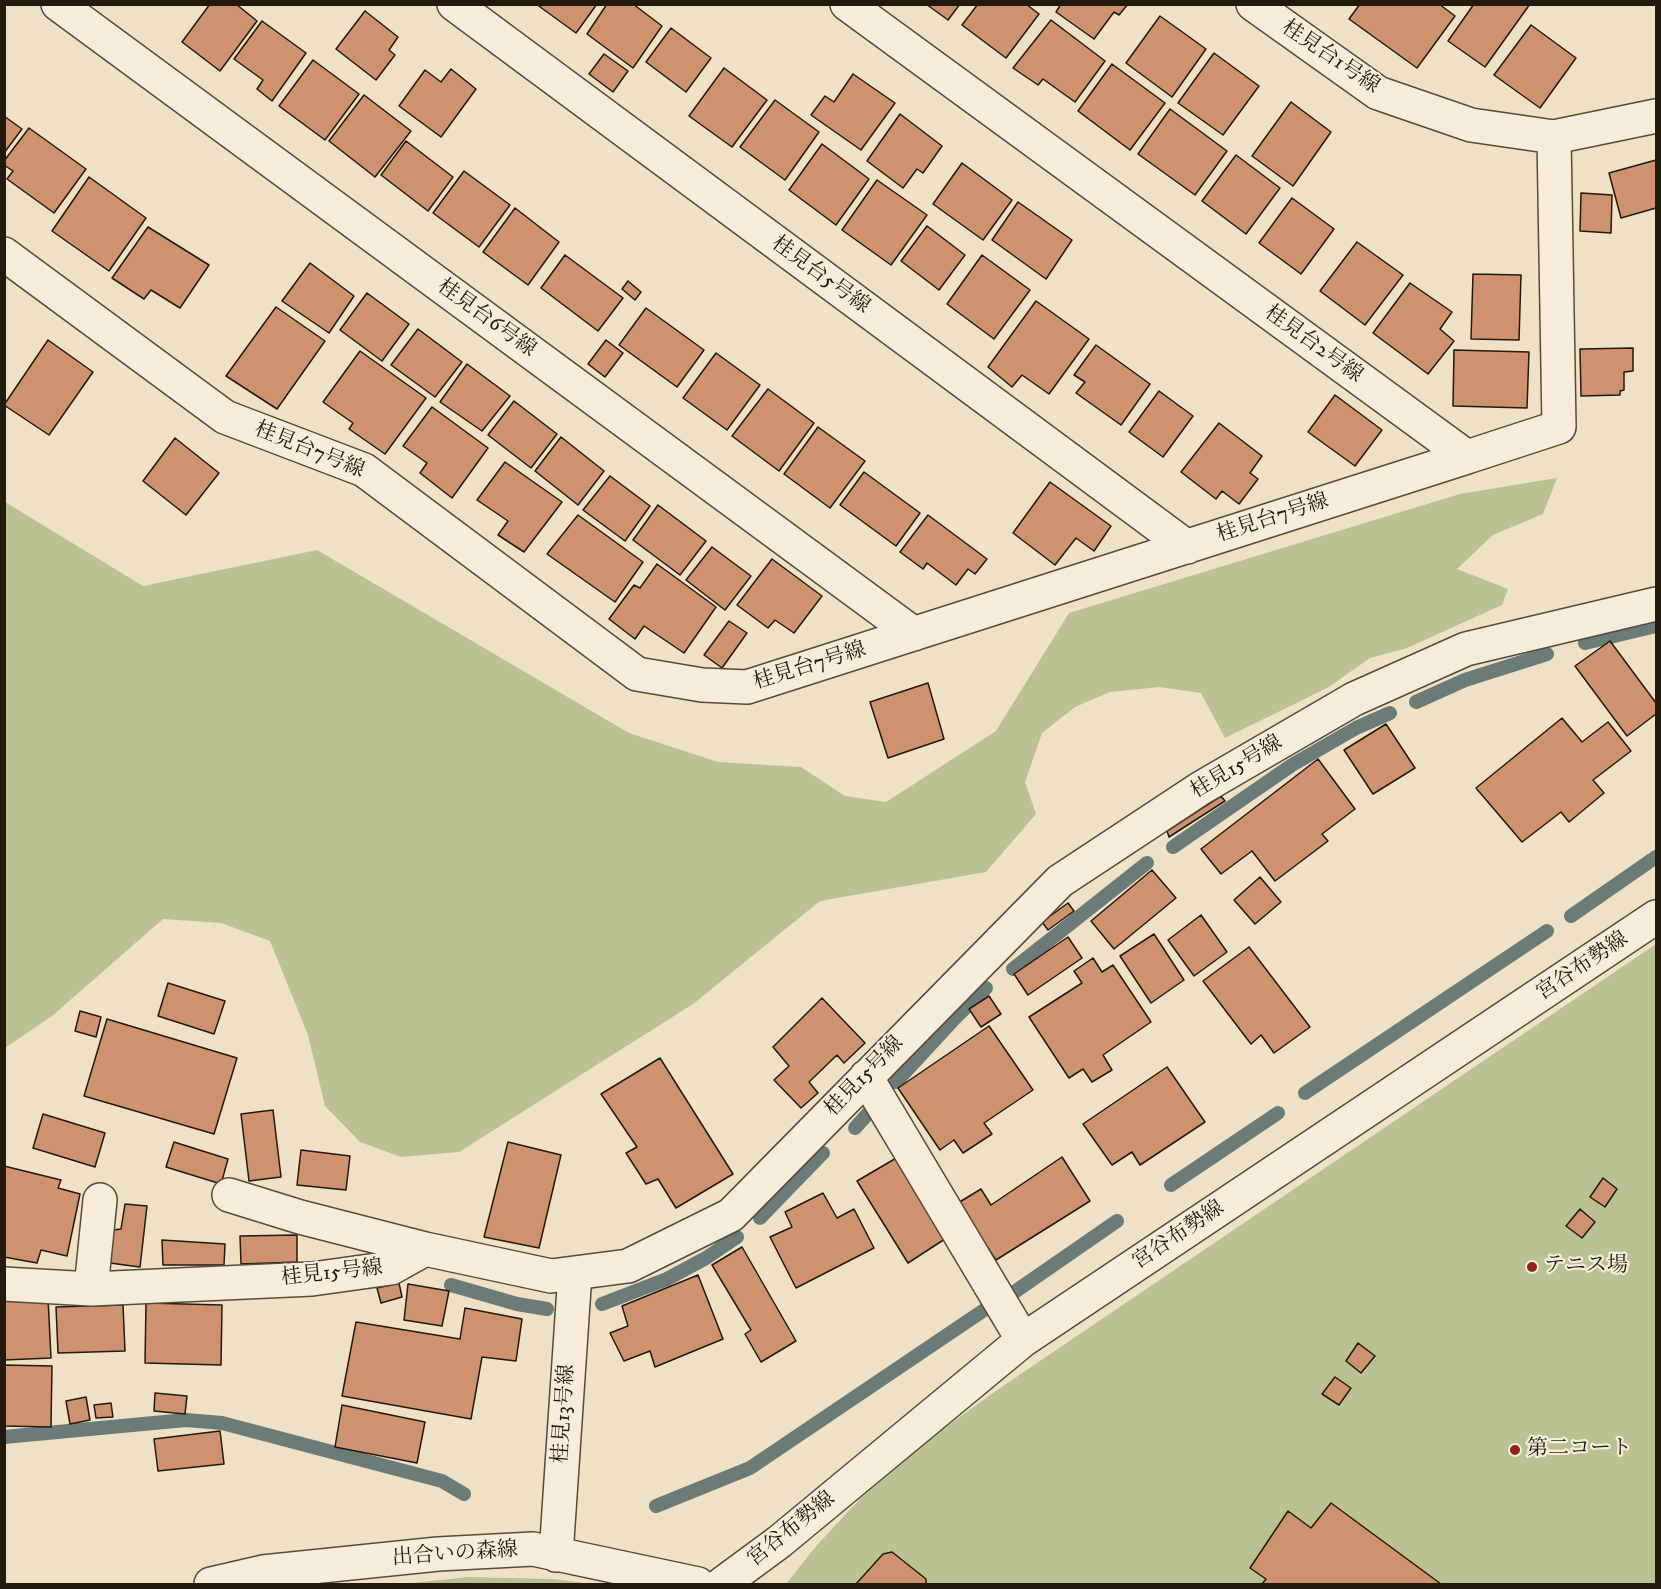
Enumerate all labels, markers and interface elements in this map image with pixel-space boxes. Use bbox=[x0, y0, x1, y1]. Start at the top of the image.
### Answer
street label: 桂見台1号線 bbox=[1276, 16, 1384, 100]
street label: 桂見台5号線 bbox=[766, 232, 874, 320]
street label: 桂見台6号線 bbox=[432, 275, 540, 363]
street label: 桂見台2号線 bbox=[1259, 301, 1367, 389]
street label: 桂見台7号線 bbox=[250, 418, 368, 484]
street label: 桂見台7号線 bbox=[1214, 489, 1332, 549]
street label: 桂見台7号線 bbox=[751, 638, 869, 696]
street label: 桂見15号線 bbox=[1187, 731, 1287, 805]
street label: 宮谷布勢線 bbox=[1532, 927, 1634, 1007]
street label: 桂見15号線 bbox=[821, 1032, 909, 1122]
street label: 宮谷布勢線 bbox=[1128, 1196, 1230, 1276]
place label: テニス場 bbox=[1544, 1254, 1628, 1280]
street label: 桂見15号線 bbox=[280, 1256, 384, 1292]
marker: テニス場 bbox=[1525, 1260, 1539, 1274]
street label: 桂見13号線 bbox=[549, 1363, 581, 1465]
place label: 第二コート bbox=[1527, 1437, 1632, 1463]
marker: 第二コート bbox=[1508, 1443, 1522, 1457]
street label: 宮谷布勢線 bbox=[743, 1487, 841, 1573]
street label: 出合いの森線 bbox=[391, 1538, 519, 1572]

